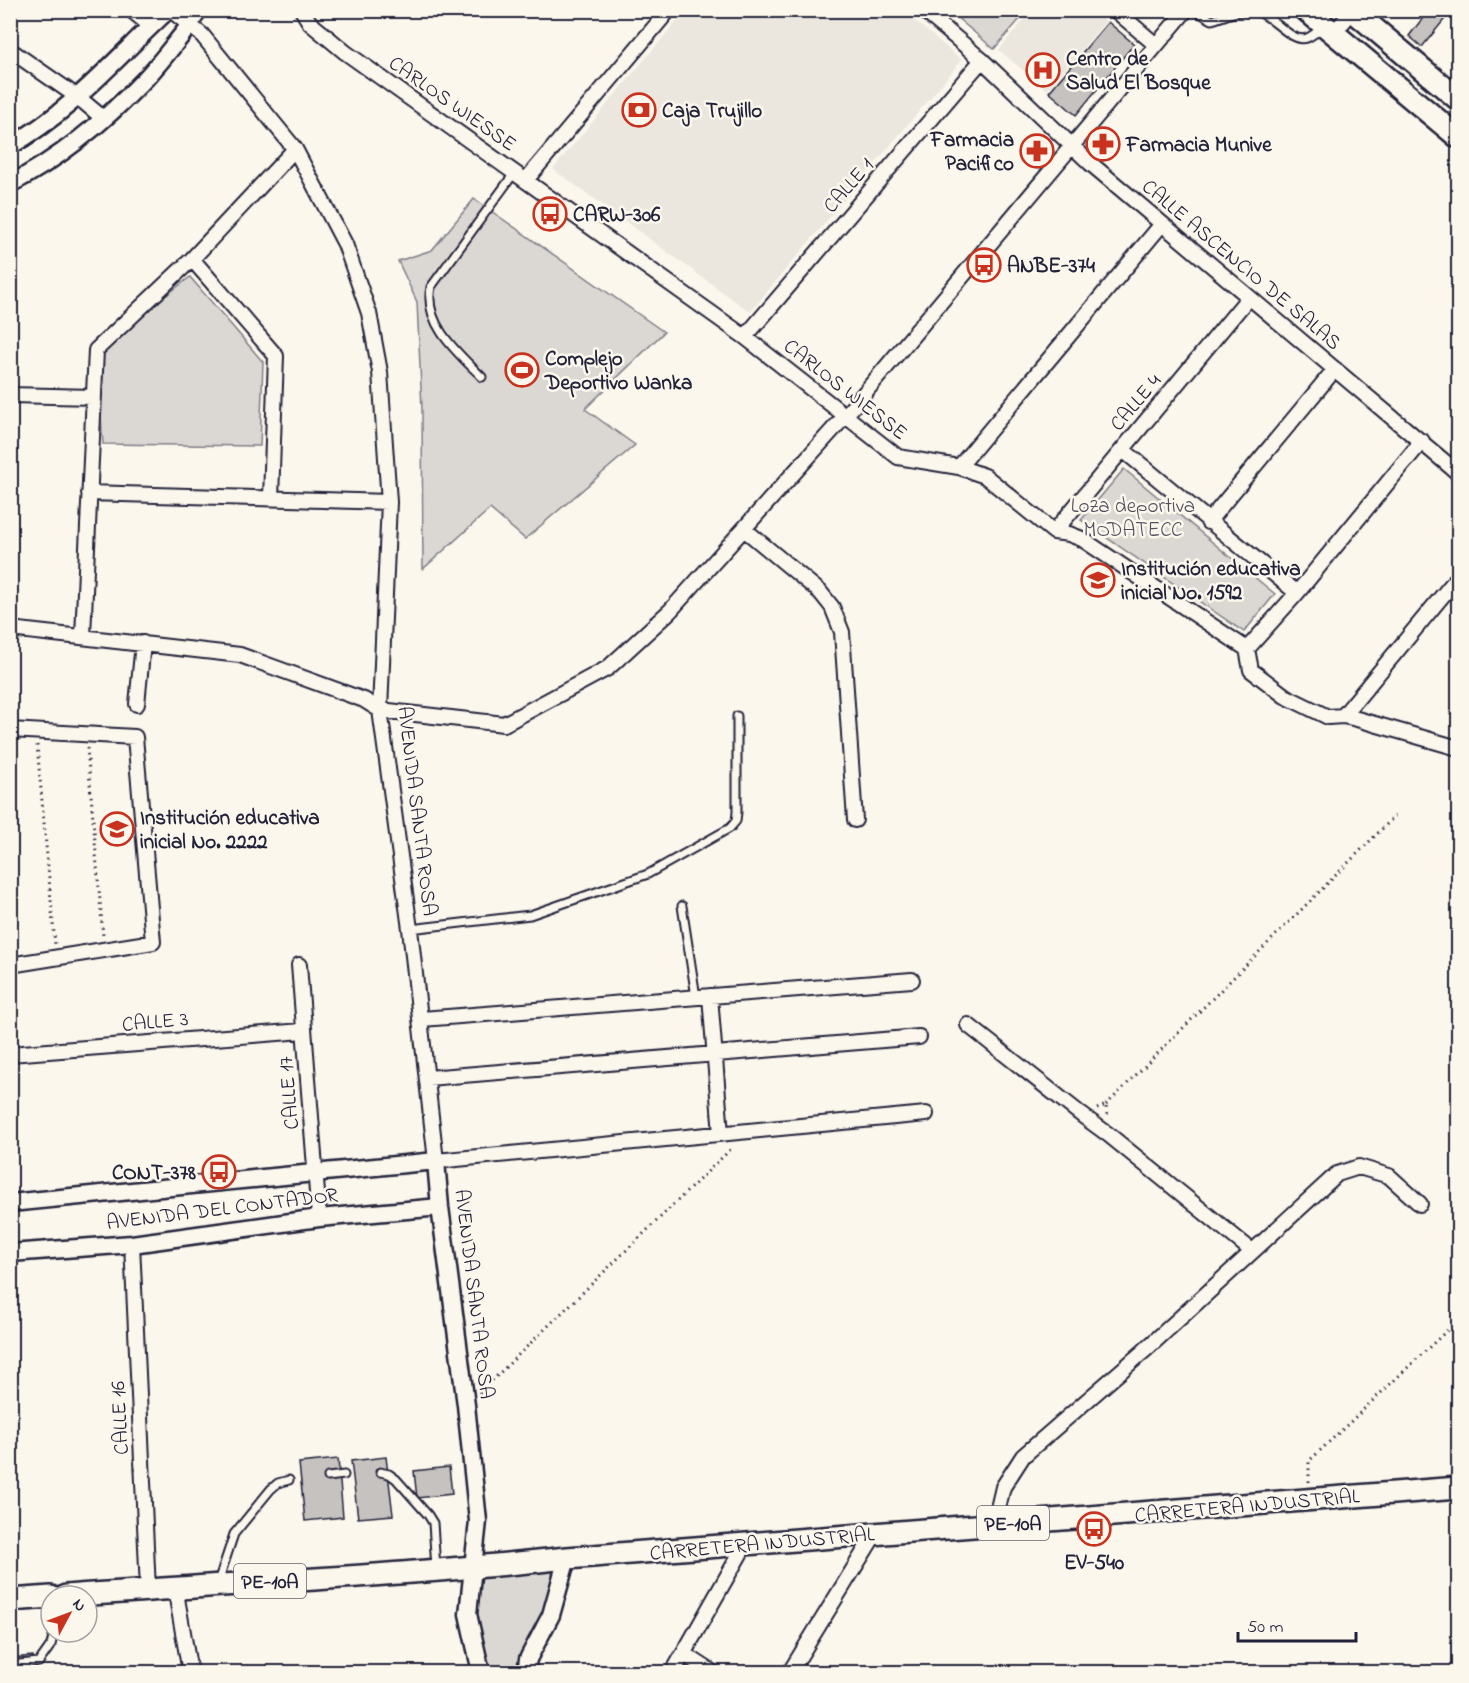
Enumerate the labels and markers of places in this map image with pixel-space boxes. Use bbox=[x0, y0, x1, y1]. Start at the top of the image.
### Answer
place label: Centro de Salud El Bosque bbox=[1066, 45, 1211, 99]
hospital icon: Centro de Salud El Bosque bbox=[1025, 52, 1061, 88]
bank icon: Caja Trujillo bbox=[621, 92, 657, 128]
place label: Caja Trujillo bbox=[662, 97, 762, 127]
place label: Farmacia Pacifico bbox=[929, 126, 1014, 180]
pharmacy icon: Farmacia Munive bbox=[1085, 126, 1121, 162]
place label: Farmacia Munive bbox=[1125, 131, 1272, 161]
pharmacy icon: Farmacia Pacifico bbox=[1019, 133, 1055, 169]
bus stop icon: CARW-306 bbox=[532, 196, 568, 232]
place label: CARW-306 bbox=[573, 201, 661, 231]
bus stop icon: ANBE-374 bbox=[966, 247, 1002, 283]
place label: ANBE-374 bbox=[1007, 252, 1095, 282]
place label: Complejo Deportivo Wanka bbox=[544, 345, 692, 399]
sports icon: Complejo Deportivo Wanka bbox=[504, 352, 540, 388]
place label: Institución educativa inicial No. 1592 bbox=[1121, 555, 1301, 609]
school or university icon: Institución educativa inicial No. 1592 bbox=[1080, 562, 1116, 598]
place label: Institución educativa inicial No. 2222 bbox=[140, 804, 320, 858]
school or university icon: Institución educativa inicial No. 2222 bbox=[99, 811, 135, 847]
bus stop icon: CONT-378 bbox=[201, 1154, 237, 1190]
place label: CONT-378 bbox=[112, 1159, 196, 1189]
bus stop icon: EV-540 bbox=[1076, 1511, 1112, 1547]
place label: EV-540 bbox=[1064, 1549, 1124, 1579]

